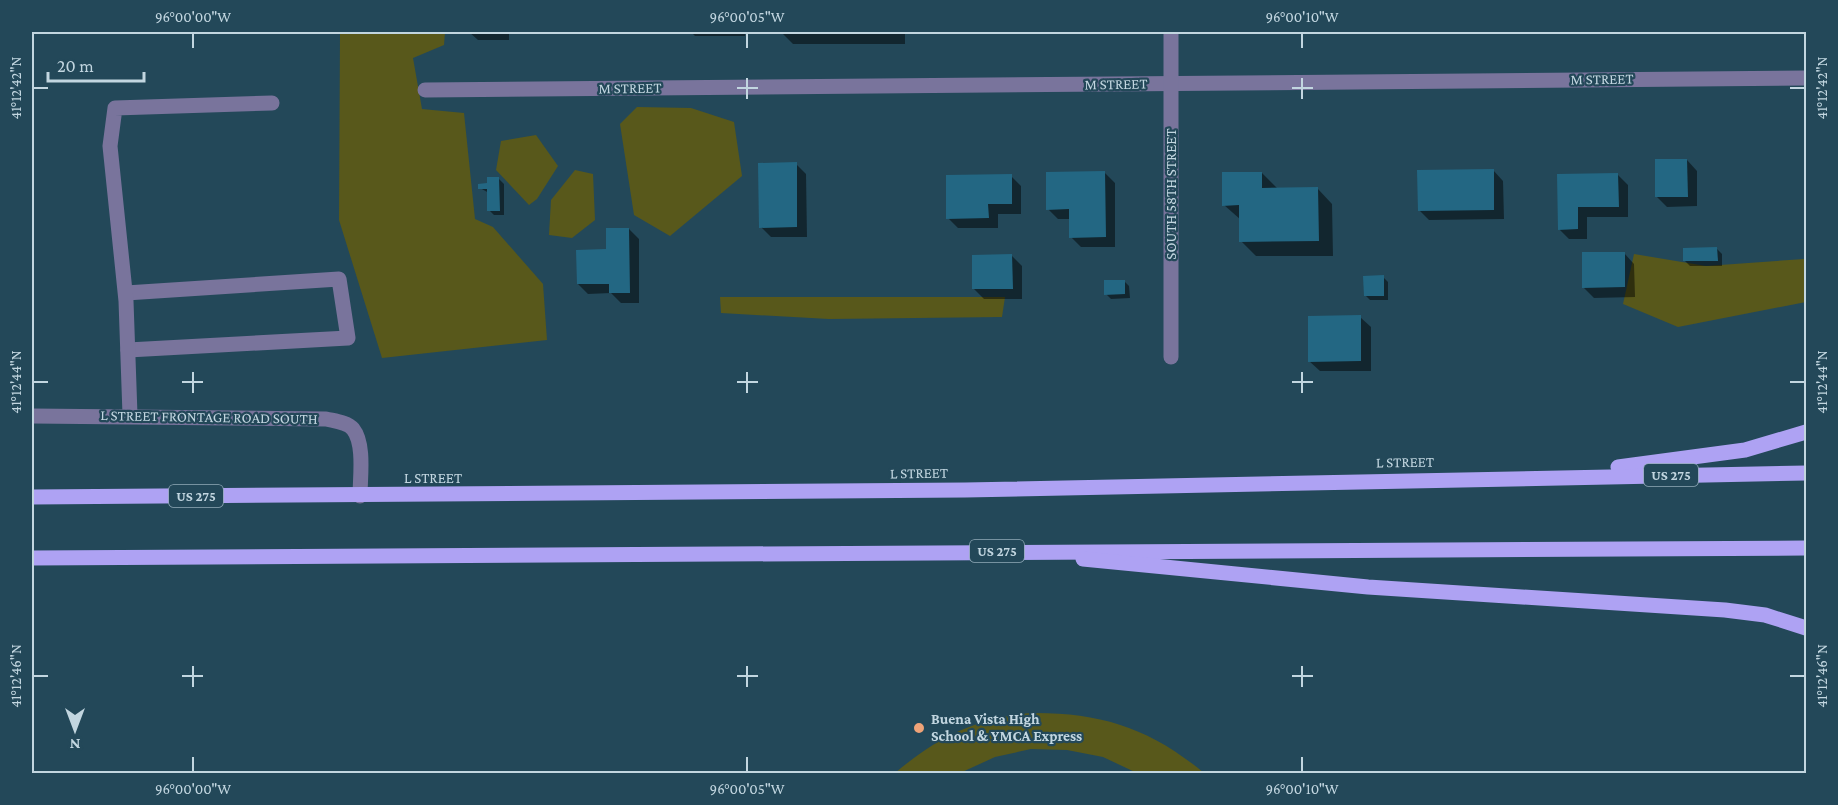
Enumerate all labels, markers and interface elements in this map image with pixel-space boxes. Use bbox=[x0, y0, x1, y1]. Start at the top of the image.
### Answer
text: 96°00'00"W bbox=[155, 9, 231, 25]
text: 96°00'05"W bbox=[710, 9, 785, 25]
text: 96°00'10"W bbox=[1265, 9, 1339, 25]
scale bar bbox=[48, 45, 144, 83]
text: 41°12'42"N bbox=[8, 56, 24, 119]
text: 20 m bbox=[57, 56, 94, 76]
text: 41°12'42"N bbox=[1814, 56, 1830, 119]
street label: M STREET bbox=[1570, 70, 1634, 88]
street label: M STREET bbox=[1084, 75, 1148, 93]
street label: M STREET bbox=[598, 79, 662, 97]
street label: SOUTH 58TH STREET bbox=[1163, 128, 1179, 260]
text: 41°12'44"N bbox=[8, 350, 24, 414]
text: 41°12'44"N bbox=[1814, 350, 1830, 414]
street label: L STREET FRONTAGE ROAD SOUTH bbox=[100, 407, 318, 427]
street label: L STREET bbox=[1376, 453, 1434, 471]
street label: L STREET bbox=[890, 464, 948, 482]
road number: US 275 bbox=[1644, 464, 1698, 486]
street label: L STREET bbox=[404, 470, 462, 486]
road number: US 275 bbox=[169, 485, 223, 507]
road number: US 275 bbox=[970, 540, 1024, 562]
text: 41°12'46"N bbox=[8, 644, 24, 708]
text: 41°12'46"N bbox=[1814, 644, 1830, 708]
north arrow bbox=[45, 700, 105, 760]
place label: Buena Vista High School & YMCA Express bbox=[931, 711, 1082, 744]
marker: Buena Vista High School & YMCA Express bbox=[912, 721, 926, 735]
text: N bbox=[69, 736, 80, 753]
text: 96°00'00"W bbox=[155, 781, 231, 797]
text: 96°00'05"W bbox=[710, 781, 785, 797]
text: 96°00'10"W bbox=[1265, 781, 1339, 797]

